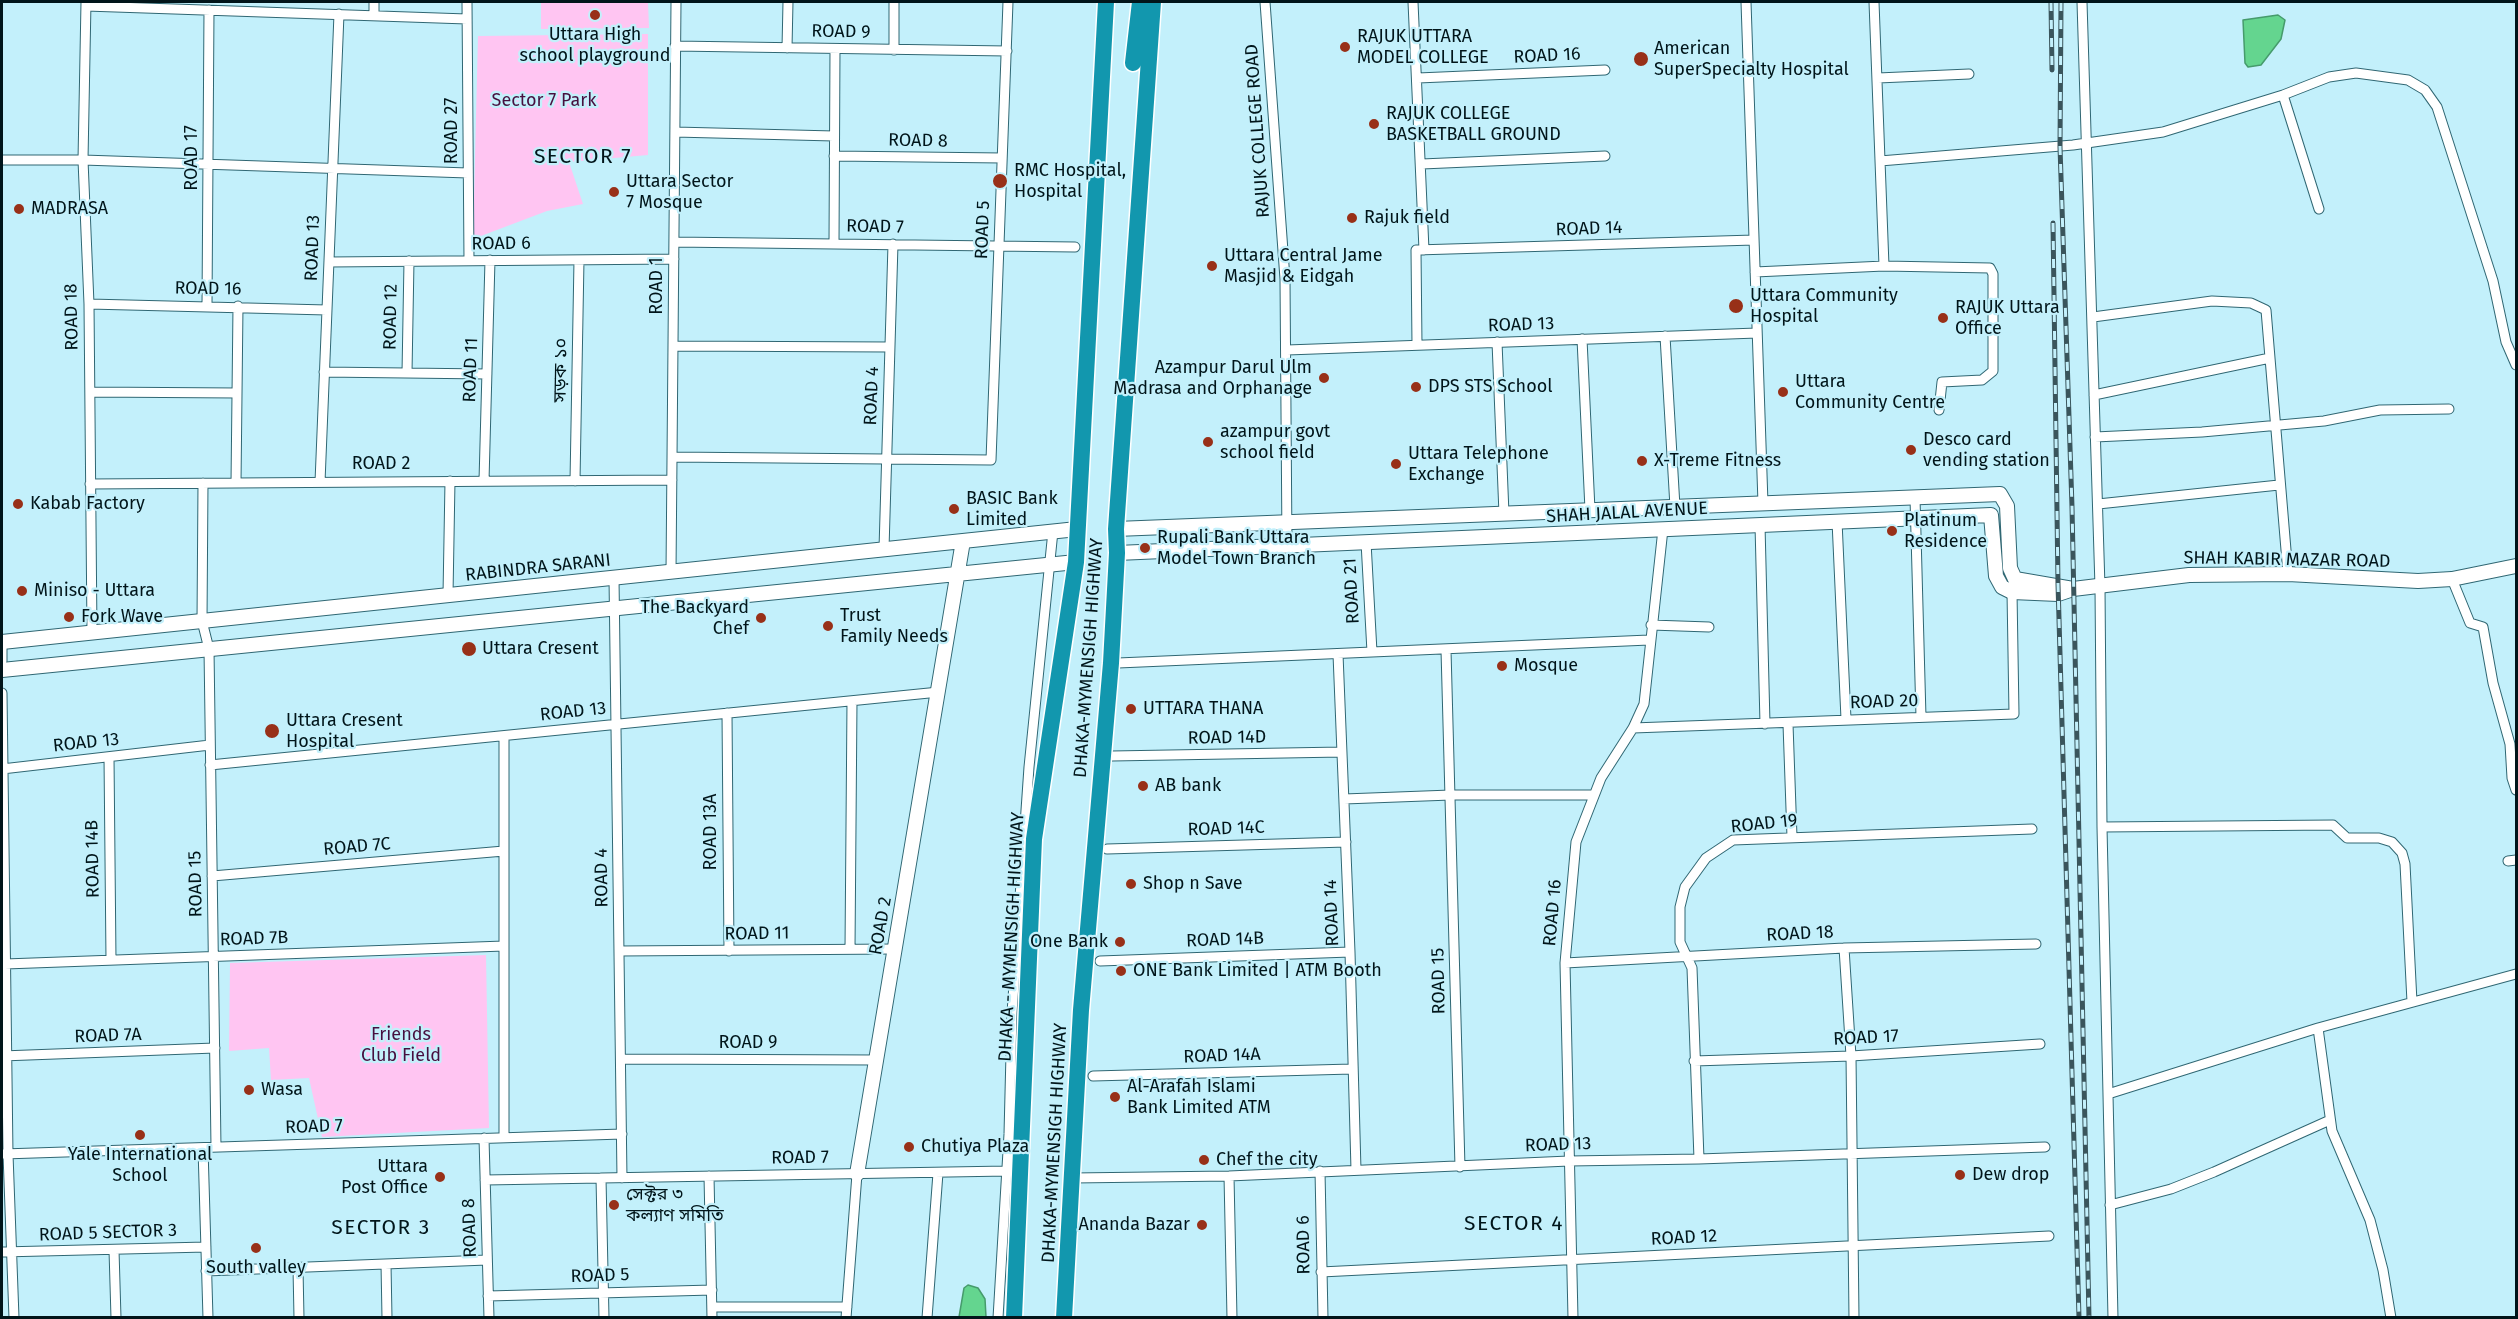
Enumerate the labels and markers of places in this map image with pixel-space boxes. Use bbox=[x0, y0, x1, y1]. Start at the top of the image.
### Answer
marker: Uttara High school playground bbox=[588, 8, 602, 22]
place label: Uttara High school playground bbox=[520, 24, 670, 66]
place label: RAJUK UTTARA MODEL COLLEGE bbox=[1357, 26, 1489, 68]
place label: American SuperSpecialty Hospital bbox=[1654, 38, 1849, 80]
marker: RAJUK UTTARA MODEL COLLEGE bbox=[1338, 40, 1352, 54]
marker: American SuperSpecialty Hospital bbox=[1632, 50, 1650, 68]
place label: RAJUK COLLEGE BASKETBALL GROUND bbox=[1386, 103, 1561, 146]
marker: RAJUK COLLEGE BASKETBALL GROUND bbox=[1367, 117, 1381, 131]
place label: RMC Hospital, Hospital bbox=[1014, 160, 1126, 202]
place label: Uttara Sector 7 Mosque bbox=[626, 171, 733, 213]
marker: RMC Hospital, Hospital bbox=[991, 172, 1009, 190]
marker: Uttara Sector 7 Mosque bbox=[607, 185, 621, 199]
place label: MADRASA bbox=[31, 198, 108, 220]
marker: MADRASA bbox=[12, 202, 26, 216]
place label: Rajuk field bbox=[1364, 207, 1450, 229]
marker: Rajuk field bbox=[1345, 211, 1359, 225]
place label: Uttara Central Jame Masjid & Eidgah bbox=[1224, 245, 1383, 288]
marker: Uttara Central Jame Masjid & Eidgah bbox=[1205, 259, 1219, 273]
place label: Uttara Community Hospital bbox=[1750, 285, 1898, 328]
marker: Uttara Community Hospital bbox=[1727, 297, 1745, 315]
place label: RAJUK Uttara Office bbox=[1955, 297, 2060, 340]
marker: RAJUK Uttara Office bbox=[1936, 311, 1950, 325]
place label: Azampur Darul Ulm Madrasa and Orphanage bbox=[1113, 357, 1312, 400]
marker: Azampur Darul Ulm Madrasa and Orphanage bbox=[1317, 371, 1331, 385]
place label: Uttara Community Centre bbox=[1795, 371, 1945, 413]
place label: DPS STS School bbox=[1428, 376, 1552, 398]
marker: DPS STS School bbox=[1409, 380, 1423, 394]
marker: Uttara Community Centre bbox=[1776, 385, 1790, 399]
place label: azampur govt school field bbox=[1220, 421, 1330, 464]
place label: Desco card vending station bbox=[1923, 429, 2050, 472]
marker: azampur govt school field bbox=[1201, 435, 1215, 449]
place label: Uttara Telephone Exchange bbox=[1408, 443, 1549, 486]
marker: Desco card vending station bbox=[1904, 443, 1918, 457]
place label: X-Treme Fitness bbox=[1654, 450, 1781, 472]
marker: X-Treme Fitness bbox=[1635, 454, 1649, 468]
marker: Uttara Telephone Exchange bbox=[1389, 457, 1403, 471]
place label: BASIC Bank Limited bbox=[966, 488, 1058, 530]
place label: Kabab Factory bbox=[30, 493, 145, 515]
marker: Kabab Factory bbox=[11, 497, 25, 511]
marker: BASIC Bank Limited bbox=[947, 502, 961, 516]
place label: Platinum Residence bbox=[1904, 510, 1987, 552]
marker: Platinum Residence bbox=[1885, 524, 1899, 538]
place label: Rupali Bank Uttara Model Town Branch bbox=[1157, 527, 1316, 570]
marker: Rupali Bank Uttara Model Town Branch bbox=[1138, 541, 1152, 555]
place label: Miniso - Uttara bbox=[34, 580, 155, 602]
marker: Miniso - Uttara bbox=[15, 584, 29, 598]
place label: The Backyard Chef bbox=[640, 597, 749, 640]
place label: Trust Family Needs bbox=[840, 605, 948, 648]
place label: Fork Wave bbox=[81, 606, 163, 628]
marker: Fork Wave bbox=[62, 610, 76, 624]
marker: The Backyard Chef bbox=[754, 611, 768, 625]
marker: Trust Family Needs bbox=[821, 619, 835, 633]
place label: Uttara Cresent bbox=[482, 638, 599, 660]
marker: Uttara Cresent bbox=[460, 640, 478, 658]
place label: Mosque bbox=[1514, 655, 1578, 677]
marker: Mosque bbox=[1495, 659, 1509, 673]
place label: UTTARA THANA bbox=[1143, 698, 1263, 720]
marker: UTTARA THANA bbox=[1124, 702, 1138, 716]
place label: Uttara Cresent Hospital bbox=[286, 710, 403, 752]
marker: Uttara Cresent Hospital bbox=[263, 722, 281, 740]
place label: AB bank bbox=[1155, 775, 1221, 797]
marker: AB bank bbox=[1136, 779, 1150, 793]
place label: Shop n Save bbox=[1143, 873, 1243, 895]
marker: Shop n Save bbox=[1124, 877, 1138, 891]
place label: One Bank bbox=[1030, 931, 1108, 953]
marker: One Bank bbox=[1113, 935, 1127, 949]
place label: ONE Bank Limited | ATM Booth bbox=[1133, 960, 1382, 982]
marker: ONE Bank Limited | ATM Booth bbox=[1114, 964, 1128, 978]
place label: Al-Arafah Islami Bank Limited ATM bbox=[1127, 1076, 1271, 1118]
place label: Wasa bbox=[261, 1079, 303, 1101]
marker: Wasa bbox=[242, 1083, 256, 1097]
marker: Al-Arafah Islami Bank Limited ATM bbox=[1108, 1090, 1122, 1104]
marker: Yale International School bbox=[133, 1128, 147, 1142]
place label: Chutiya Plaza bbox=[921, 1136, 1029, 1158]
marker: Chutiya Plaza bbox=[902, 1140, 916, 1154]
place label: Yale International School bbox=[68, 1144, 212, 1186]
place label: Chef the city bbox=[1216, 1149, 1318, 1171]
marker: Chef the city bbox=[1197, 1153, 1211, 1167]
place label: Uttara Post Office bbox=[341, 1156, 428, 1198]
place label: Dew drop bbox=[1972, 1164, 2049, 1186]
marker: Dew drop bbox=[1953, 1168, 1967, 1182]
marker: Uttara Post Office bbox=[433, 1170, 447, 1184]
place label: সেক্টর ৩ কল্যাণ সমিতি bbox=[626, 1184, 724, 1226]
marker: সেক্টর ৩ কল্যাণ সমিতি bbox=[607, 1198, 621, 1212]
place label: Ananda Bazar bbox=[1078, 1214, 1190, 1236]
marker: Ananda Bazar bbox=[1195, 1218, 1209, 1232]
marker: South valley bbox=[249, 1241, 263, 1255]
place label: South valley bbox=[206, 1257, 306, 1279]

